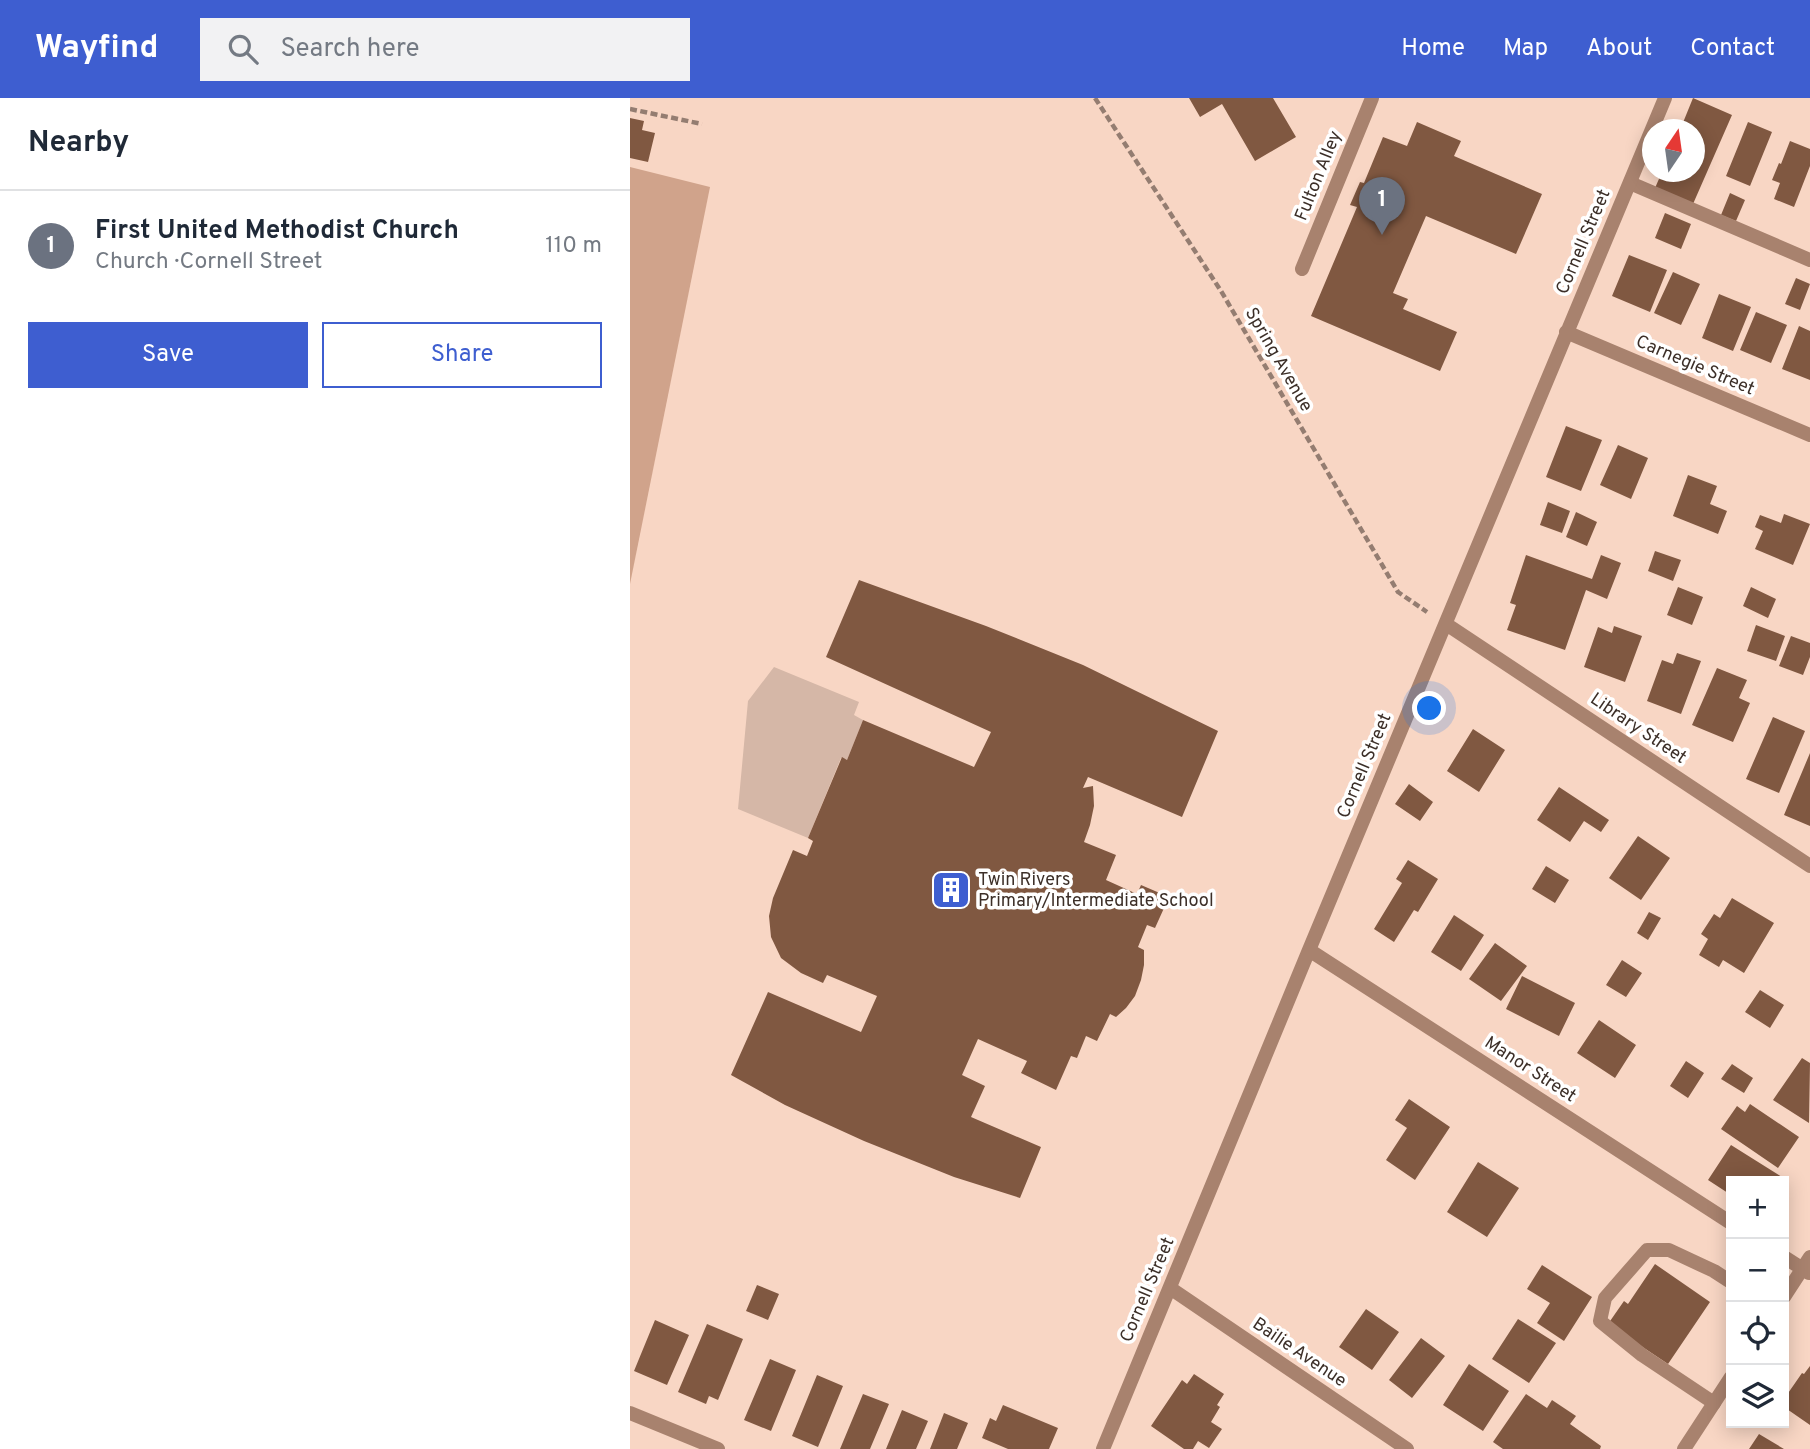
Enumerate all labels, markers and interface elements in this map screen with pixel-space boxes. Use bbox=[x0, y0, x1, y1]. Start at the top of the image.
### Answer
search box bbox=[200, 18, 690, 81]
text: Wayfind bbox=[35, 28, 158, 70]
icon: search bbox=[224, 30, 262, 68]
text: Search here bbox=[280, 33, 419, 66]
text: Home bbox=[1401, 34, 1465, 64]
text: Map bbox=[1503, 34, 1548, 64]
text: About bbox=[1586, 34, 1652, 64]
text: Contact bbox=[1690, 34, 1775, 64]
north arrow bbox=[1642, 119, 1705, 182]
text: Nearby bbox=[28, 125, 129, 162]
street label: Fulton Alley bbox=[1291, 128, 1347, 224]
pin: 1 bbox=[1359, 177, 1405, 235]
street label: Cornell Street bbox=[1552, 186, 1616, 298]
text: First United Methodist Church bbox=[95, 215, 459, 248]
text: 1 bbox=[46, 232, 56, 261]
text: 110 m bbox=[545, 232, 602, 261]
text: Church · Cornell Street bbox=[95, 248, 323, 277]
street label: Spring Avenue bbox=[1239, 304, 1317, 416]
button: Save bbox=[28, 322, 308, 388]
button: Share bbox=[322, 322, 602, 388]
street label: Carnegie Street bbox=[1632, 331, 1758, 401]
street label: Library Street bbox=[1585, 688, 1691, 770]
your location bbox=[1412, 691, 1446, 725]
street label: Cornell Street bbox=[1333, 710, 1397, 822]
building icon: Twin Rivers Primary/Intermediate School bbox=[930, 869, 972, 911]
place label: Twin Rivers Primary/Intermediate School bbox=[978, 869, 1214, 913]
street label: Manor Street bbox=[1480, 1032, 1580, 1108]
map controls bbox=[1726, 1176, 1789, 1428]
button: + bbox=[1726, 1176, 1789, 1239]
street label: Cornell Street bbox=[1116, 1234, 1180, 1346]
button: − bbox=[1726, 1239, 1789, 1302]
button: locate bbox=[1726, 1302, 1789, 1365]
street label: Bailie Avenue bbox=[1248, 1313, 1350, 1393]
button: layers bbox=[1726, 1365, 1789, 1428]

